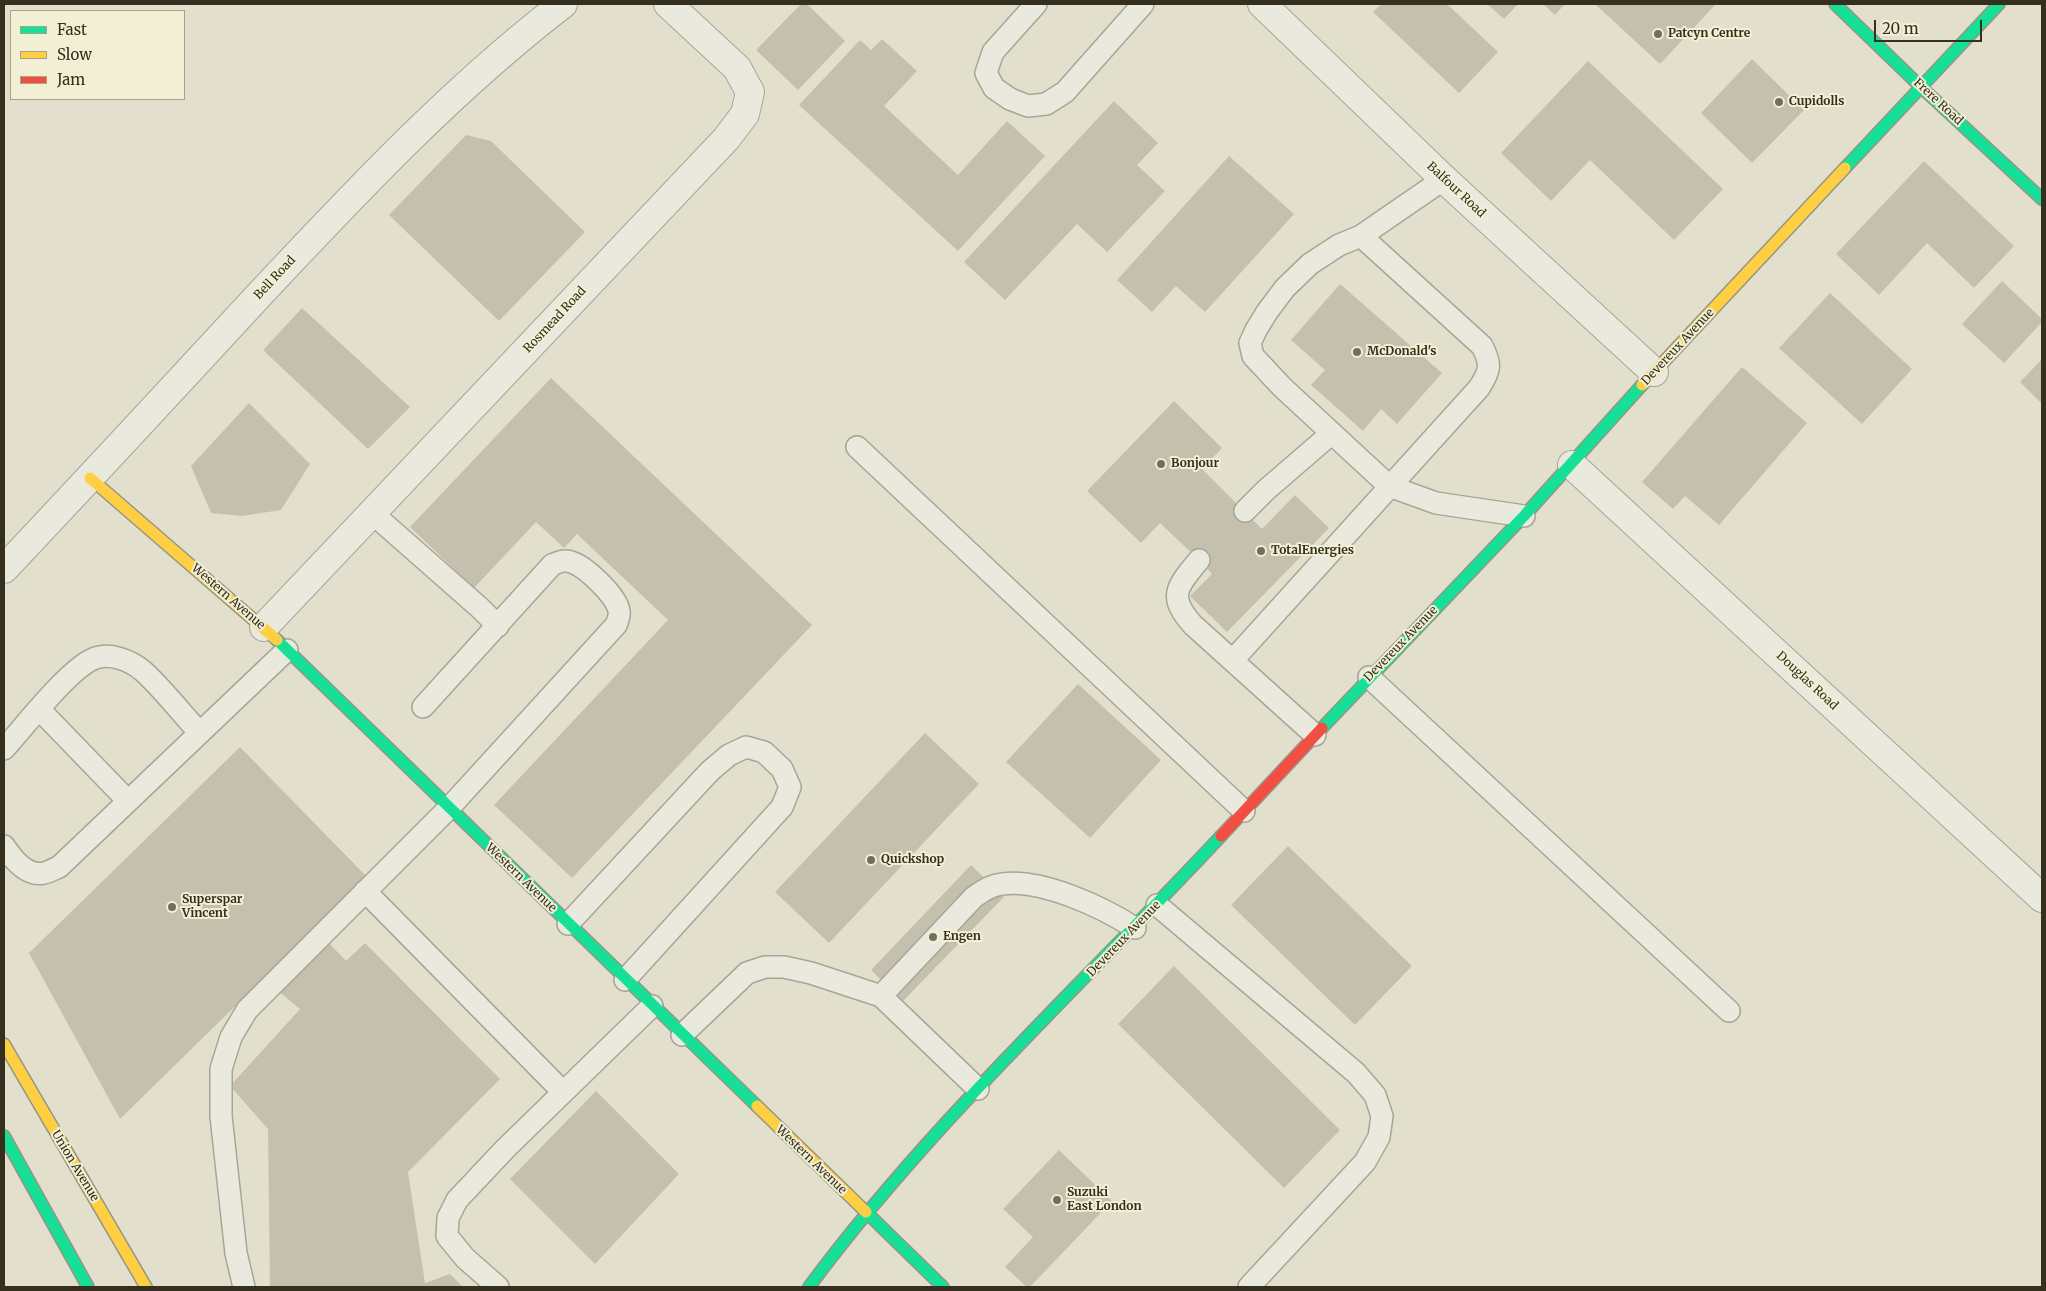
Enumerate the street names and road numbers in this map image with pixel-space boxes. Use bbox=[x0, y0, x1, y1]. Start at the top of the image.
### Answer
street label: Frere Road bbox=[1911, 76, 1965, 128]
street label: Balfour Road bbox=[1424, 159, 1488, 221]
street label: Bell Road bbox=[251, 253, 299, 303]
street label: Rosmead Road bbox=[521, 284, 589, 356]
street label: Devereux Avenue bbox=[1639, 306, 1717, 388]
street label: Western Avenue bbox=[188, 561, 268, 633]
street label: Devereux Avenue bbox=[1361, 603, 1441, 685]
street label: Douglas Road bbox=[1773, 649, 1841, 713]
street label: Western Avenue bbox=[483, 841, 559, 915]
street label: Devereux Avenue bbox=[1084, 898, 1164, 980]
street label: Western Avenue bbox=[773, 1123, 849, 1197]
street label: Union Avenue bbox=[48, 1128, 102, 1204]

